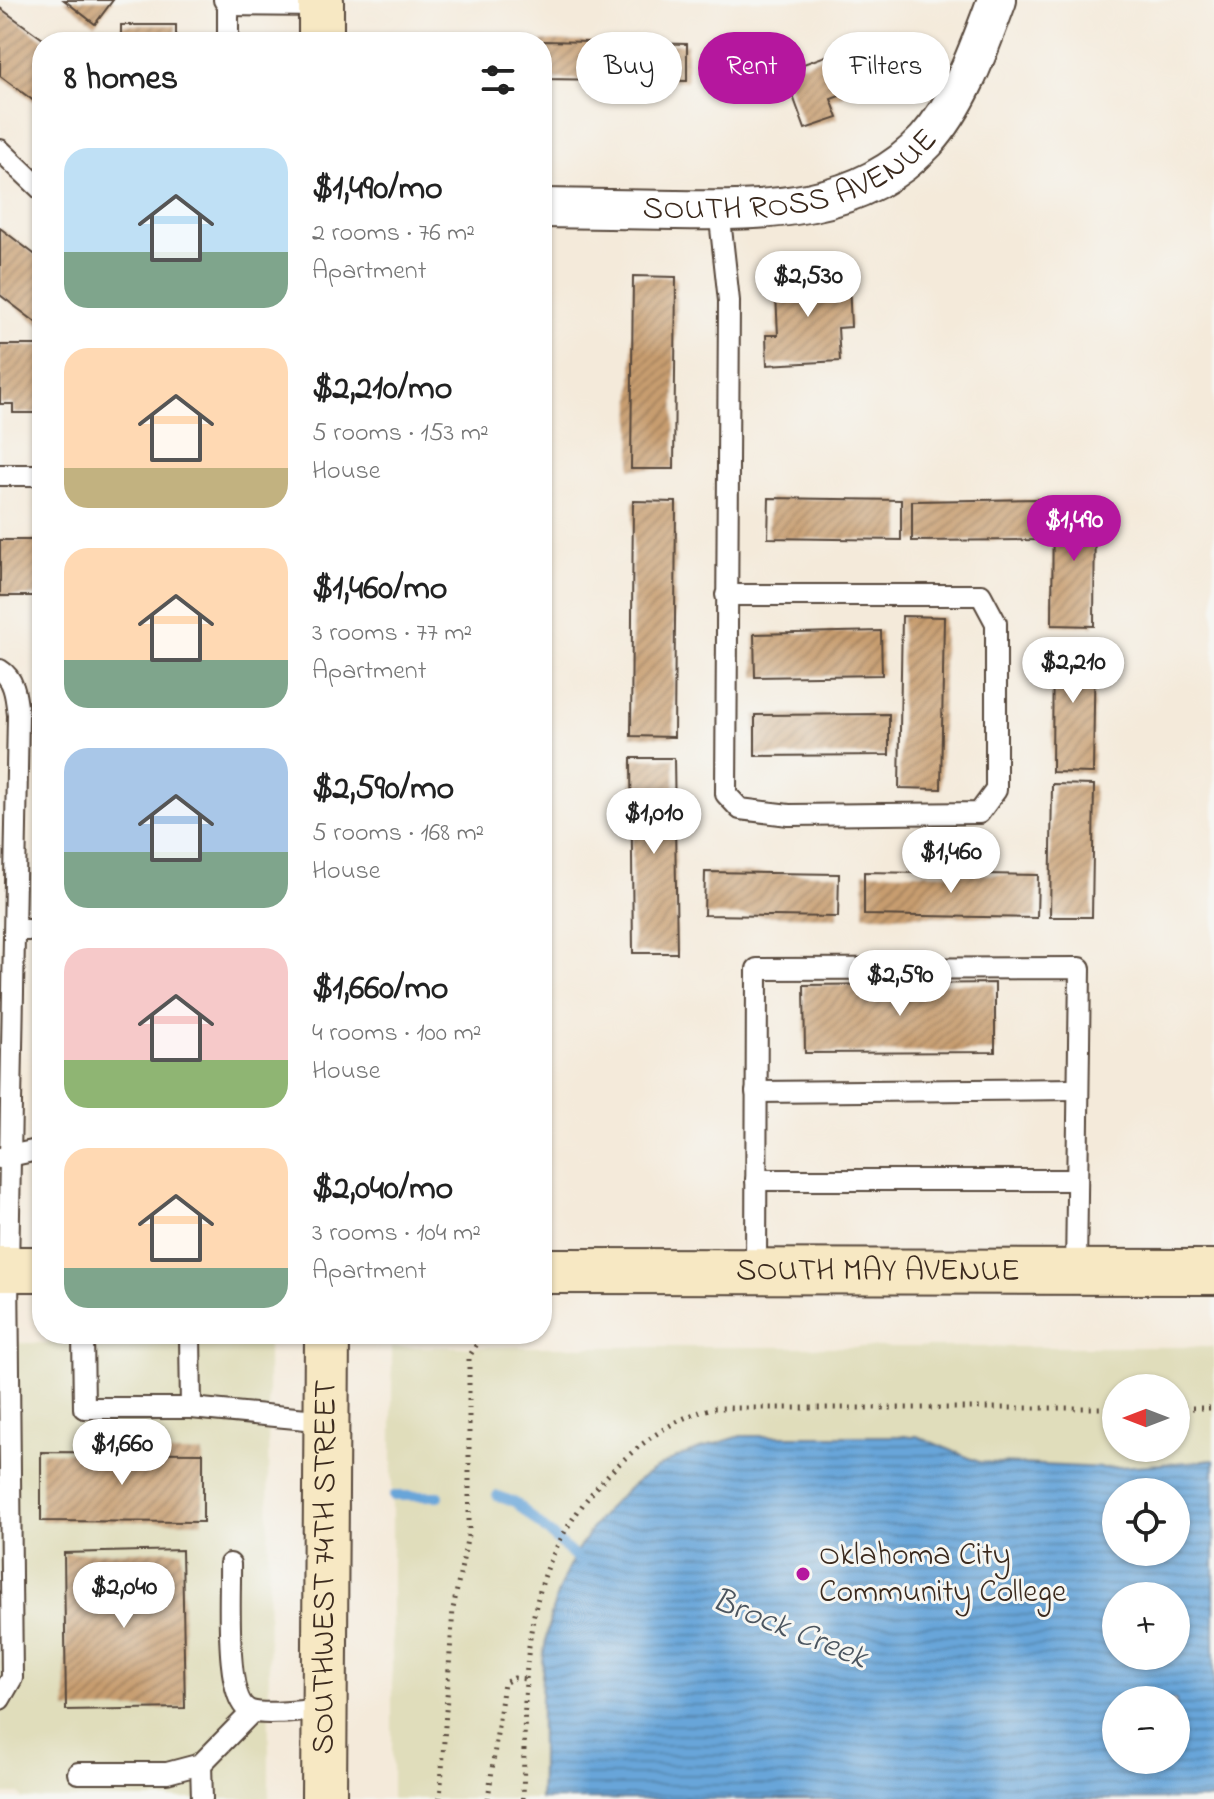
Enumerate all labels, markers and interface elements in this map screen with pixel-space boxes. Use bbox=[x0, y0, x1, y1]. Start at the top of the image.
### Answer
chip: Buy bbox=[576, 32, 682, 104]
chip: Rent bbox=[698, 32, 806, 104]
chip: Filters bbox=[822, 32, 950, 104]
text: 8 homes bbox=[64, 55, 178, 105]
icon: filters bbox=[476, 58, 520, 102]
street label: SOUTH ROSS AVENUE bbox=[642, 118, 949, 234]
text: $1,490/mo bbox=[312, 165, 443, 215]
icon: home bbox=[128, 180, 224, 276]
text: 2 rooms · 76 m² bbox=[312, 215, 475, 253]
pin: $2,530 bbox=[743, 251, 873, 319]
text: Apartment bbox=[312, 253, 426, 291]
text: $2,530 bbox=[773, 258, 843, 296]
text: $2,210/mo bbox=[312, 365, 452, 415]
icon: home bbox=[128, 380, 224, 476]
text: 5 rooms · 153 m² bbox=[312, 415, 489, 453]
text: House bbox=[312, 453, 380, 491]
pin: $1,490 bbox=[1009, 495, 1139, 563]
text: $1,490 bbox=[1045, 502, 1103, 540]
text: $1,460/mo bbox=[312, 565, 448, 615]
icon: home bbox=[128, 580, 224, 676]
text: 3 rooms · 77 m² bbox=[312, 615, 472, 653]
pin: $2,210 bbox=[1008, 637, 1138, 705]
text: $2,210 bbox=[1040, 644, 1106, 682]
text: Apartment bbox=[312, 653, 426, 691]
text: $2,590/mo bbox=[312, 765, 454, 815]
icon: home bbox=[128, 780, 224, 876]
pin: $1,010 bbox=[589, 788, 719, 856]
text: $1,010 bbox=[624, 795, 684, 833]
text: 5 rooms · 168 m² bbox=[312, 815, 484, 853]
pin: $1,460 bbox=[886, 827, 1016, 895]
text: $1,460 bbox=[920, 834, 982, 872]
text: House bbox=[312, 853, 380, 891]
pin: $2,590 bbox=[835, 950, 965, 1018]
text: $2,590 bbox=[866, 957, 934, 995]
text: $1,660/mo bbox=[312, 965, 448, 1015]
icon: home bbox=[128, 980, 224, 1076]
text: 4 rooms · 100 m² bbox=[312, 1015, 481, 1053]
text: House bbox=[312, 1053, 380, 1091]
text: $2,040/mo bbox=[312, 1165, 453, 1215]
icon: home bbox=[128, 1180, 224, 1276]
text: 3 rooms · 104 m² bbox=[312, 1215, 481, 1253]
street label: SOUTH MAY AVENUE bbox=[736, 1248, 1020, 1295]
text: Apartment bbox=[312, 1253, 426, 1291]
north arrow bbox=[1102, 1374, 1190, 1462]
map controls bbox=[1102, 1374, 1190, 1774]
street label: SOUTHWEST 74TH STREET bbox=[301, 1379, 350, 1755]
pin: $1,660 bbox=[57, 1419, 187, 1487]
text: $1,660 bbox=[91, 1426, 153, 1464]
button: locate bbox=[1102, 1478, 1190, 1566]
place label: Oklahoma City Community College bbox=[819, 1533, 1067, 1617]
pin: $2,040 bbox=[59, 1562, 189, 1630]
marker: Oklahoma City Community College bbox=[794, 1565, 812, 1583]
text: $2,040 bbox=[91, 1569, 157, 1607]
water label: Brock Creek bbox=[704, 1576, 876, 1685]
button: + bbox=[1102, 1582, 1190, 1670]
button: − bbox=[1102, 1686, 1190, 1774]

